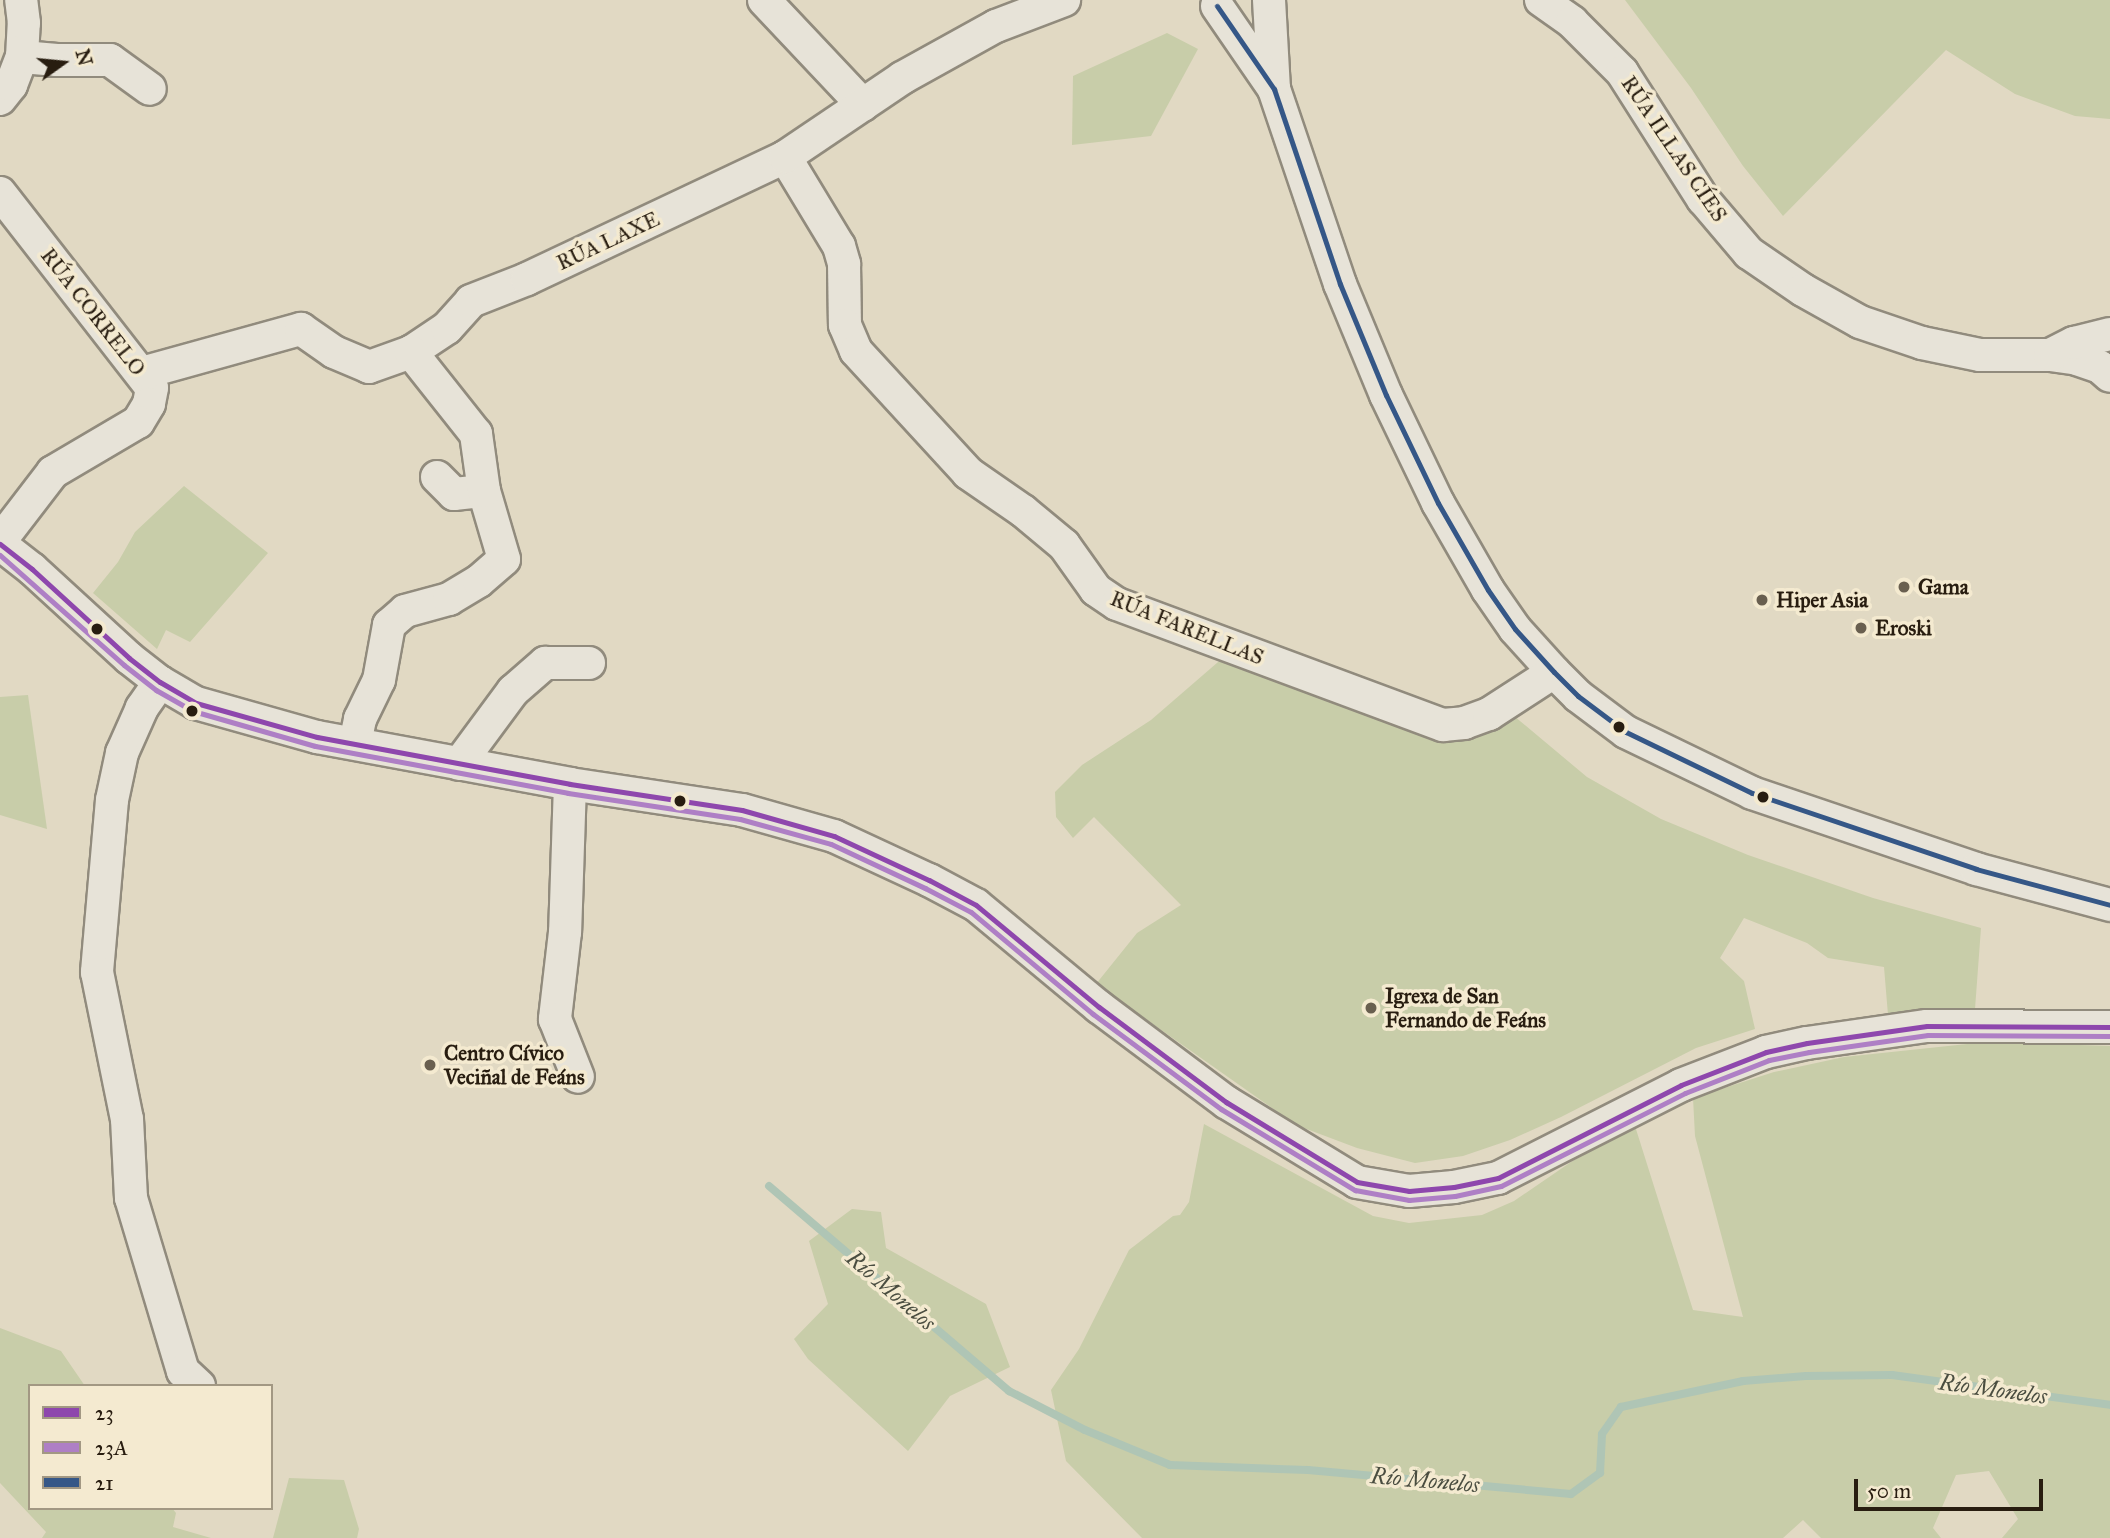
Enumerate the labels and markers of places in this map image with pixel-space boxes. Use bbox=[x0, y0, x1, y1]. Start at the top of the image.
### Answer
place label: Gama bbox=[1918, 574, 1969, 600]
marker: Gama bbox=[1896, 579, 1912, 595]
place label: Hiper Asia bbox=[1776, 587, 1868, 613]
marker: Hiper Asia bbox=[1754, 592, 1770, 608]
place label: Eroski bbox=[1875, 615, 1932, 641]
marker: Eroski bbox=[1853, 620, 1869, 636]
unlabelled marker bbox=[90, 622, 104, 636]
unlabelled marker bbox=[185, 704, 199, 718]
unlabelled marker bbox=[1612, 720, 1626, 734]
unlabelled marker bbox=[1756, 790, 1770, 804]
unlabelled marker bbox=[673, 794, 687, 808]
place label: Igrexa de San Fernando de Feáns bbox=[1385, 983, 1546, 1033]
marker: Igrexa de San Fernando de Feáns bbox=[1363, 1000, 1379, 1016]
place label: Centro Cívico Veciñal de Feáns bbox=[444, 1040, 585, 1090]
marker: Centro Cívico Veciñal de Feáns bbox=[422, 1057, 438, 1073]

